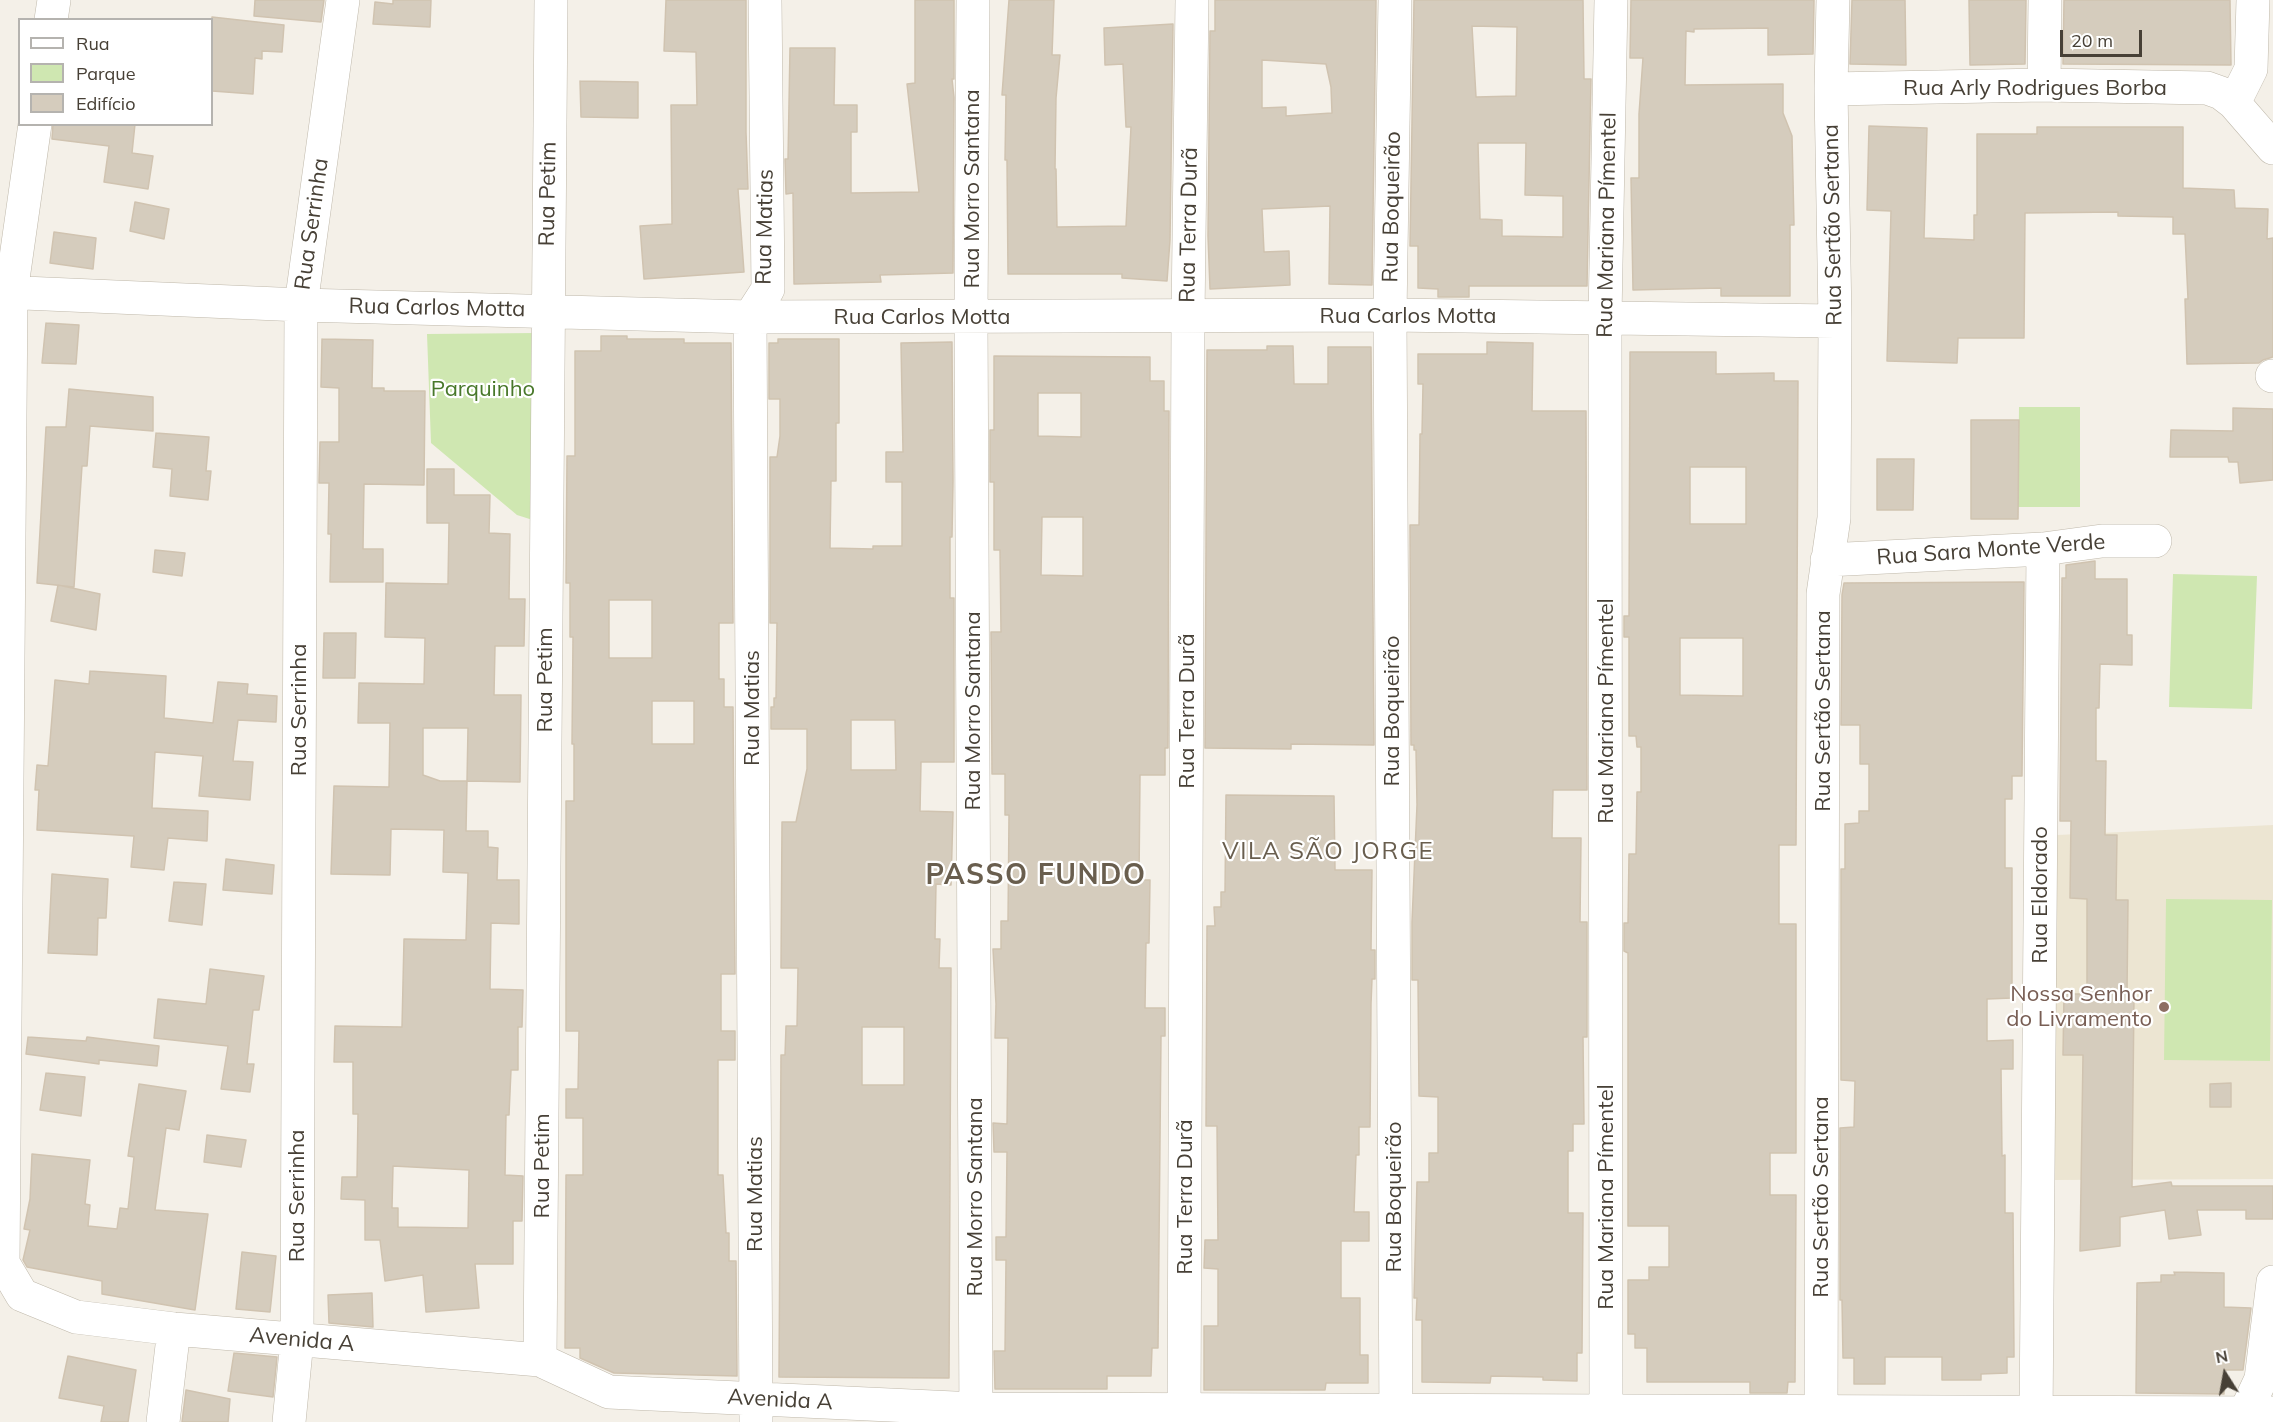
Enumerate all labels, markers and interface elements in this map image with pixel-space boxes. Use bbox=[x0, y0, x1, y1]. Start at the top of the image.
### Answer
legend bbox=[18, 18, 213, 126]
scale bar bbox=[2063, 18, 2146, 56]
text: 20 m bbox=[2071, 29, 2113, 52]
text: Rua bbox=[76, 32, 110, 55]
text: Parque bbox=[76, 62, 135, 85]
street label: Rua Arly Rodrigues Borba bbox=[1903, 75, 2167, 101]
street label: Rua Morro Santana bbox=[959, 89, 985, 289]
text: Edifício bbox=[76, 92, 135, 115]
street label: Rua Mariana Pímentel bbox=[1592, 112, 1622, 338]
street label: Rua Sertão Sertana bbox=[1818, 124, 1848, 326]
street label: Rua Boqueirão bbox=[1377, 131, 1407, 283]
street label: Rua Petim bbox=[534, 141, 562, 247]
street label: Rua Terra Durã bbox=[1174, 147, 1204, 303]
street label: Rua Serrinha bbox=[290, 156, 334, 292]
street label: Rua Matias bbox=[751, 169, 779, 285]
street label: Rua Carlos Motta bbox=[348, 293, 526, 323]
street label: Rua Carlos Motta bbox=[1320, 303, 1496, 329]
street label: Rua Carlos Motta bbox=[834, 304, 1010, 330]
park label: Parquinho bbox=[431, 376, 535, 402]
street label: Rua Sara Monte Verde bbox=[1876, 529, 2106, 571]
street label: Rua Mariana Pímentel bbox=[1593, 598, 1619, 824]
street label: Rua Sertão Sertana bbox=[1810, 610, 1836, 812]
street label: Rua Morro Santana bbox=[960, 611, 986, 811]
street label: Rua Petim bbox=[532, 628, 558, 732]
street label: Rua Terra Durã bbox=[1174, 633, 1200, 789]
street label: Rua Boqueirão bbox=[1379, 635, 1405, 787]
street label: Rua Serrinha bbox=[286, 644, 312, 776]
street label: Rua Matias bbox=[739, 650, 765, 766]
street label: Rua Eldorado bbox=[2027, 826, 2053, 964]
district label: VILA SÃO JORGE bbox=[1222, 838, 1434, 866]
district label: PASSO FUNDO bbox=[926, 859, 1146, 893]
place label: Nossa Senhor do Livramento bbox=[2006, 981, 2152, 1032]
marker: Nossa Senhor do Livramento bbox=[2157, 1000, 2171, 1014]
street label: Rua Mariana Pímentel bbox=[1593, 1084, 1619, 1310]
street label: Rua Sertão Sertana bbox=[1808, 1096, 1834, 1298]
street label: Rua Morro Santana bbox=[962, 1097, 988, 1297]
street label: Rua Petim bbox=[529, 1114, 555, 1218]
street label: Rua Terra Durã bbox=[1172, 1119, 1198, 1275]
street label: Rua Boqueirão bbox=[1381, 1121, 1407, 1273]
street label: Rua Serrinha bbox=[284, 1130, 310, 1262]
street label: Rua Matias bbox=[742, 1136, 768, 1252]
street label: Avenida A bbox=[248, 1322, 356, 1358]
north arrow bbox=[2195, 1344, 2255, 1404]
text: N bbox=[2214, 1345, 2229, 1367]
street label: Avenida A bbox=[727, 1384, 833, 1416]

